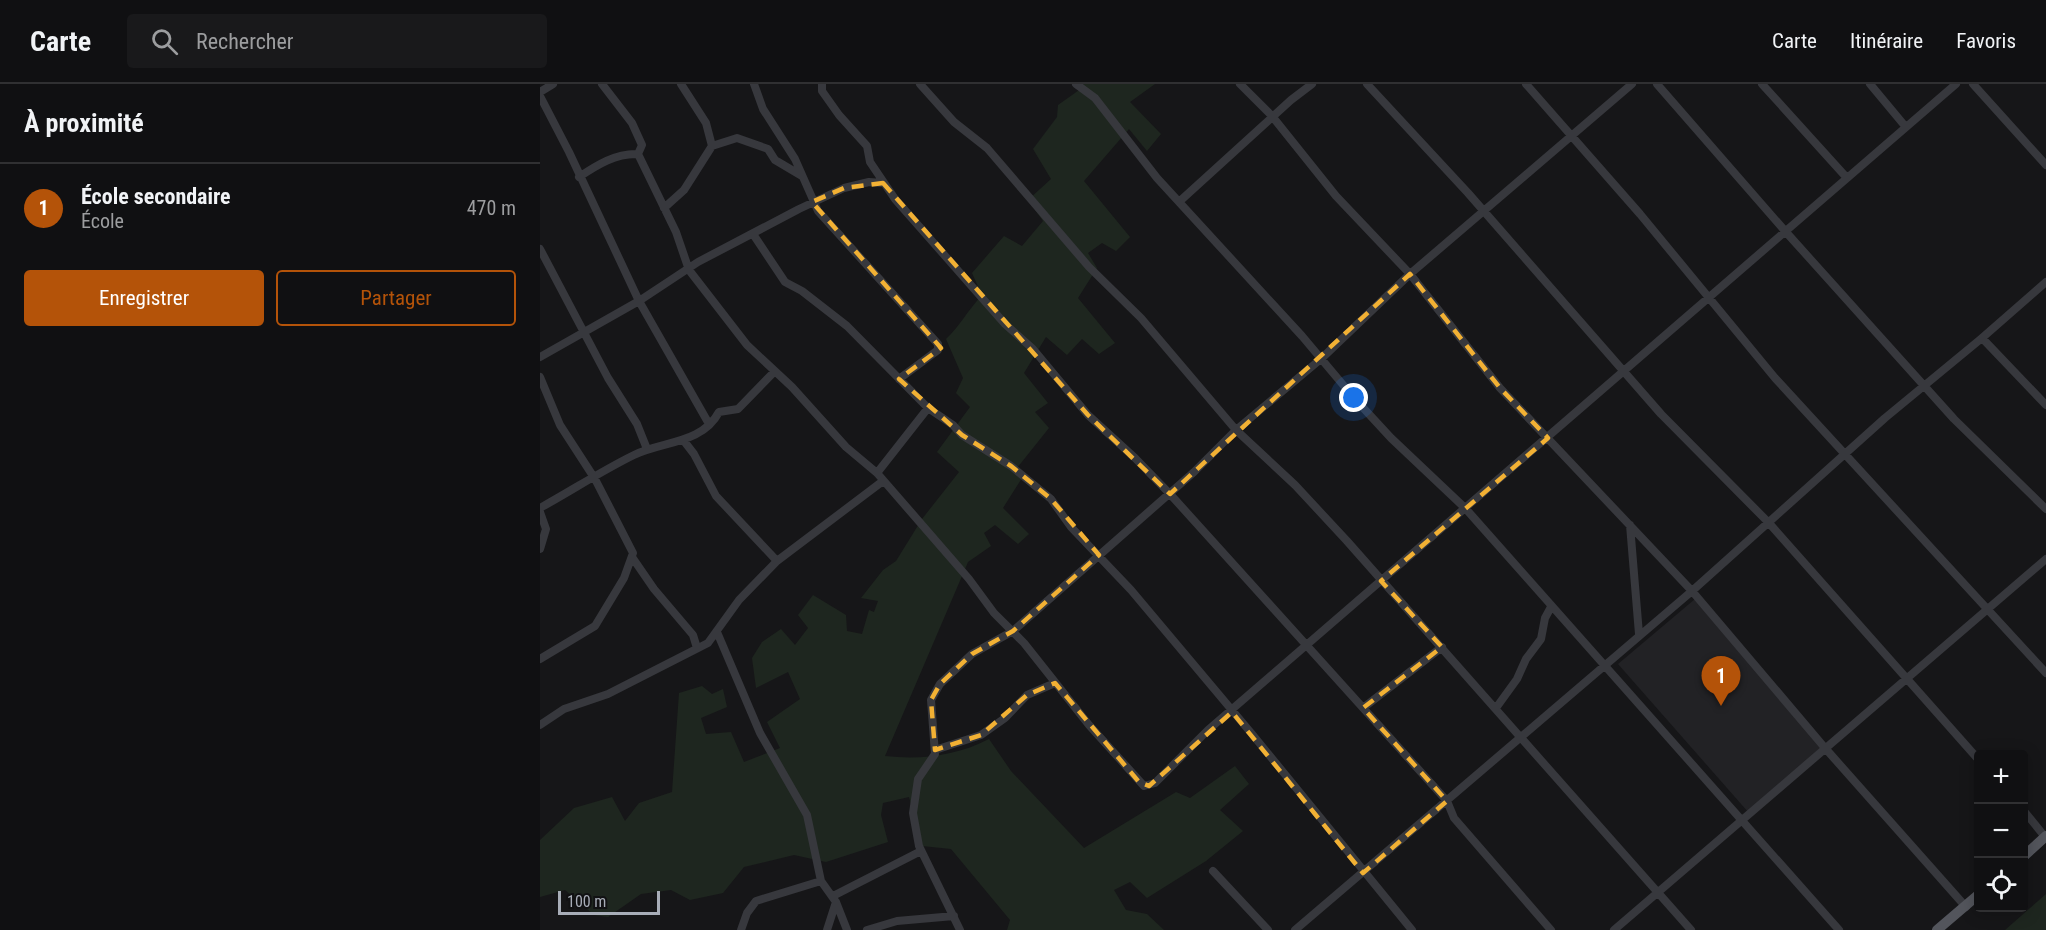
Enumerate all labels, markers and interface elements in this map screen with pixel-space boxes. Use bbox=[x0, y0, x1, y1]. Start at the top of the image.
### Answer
search box bbox=[127, 14, 547, 68]
text: Carte bbox=[30, 25, 91, 58]
icon: search bbox=[148, 25, 181, 58]
text: Rechercher bbox=[196, 29, 293, 54]
text: Carte bbox=[1772, 29, 1817, 53]
text: Itinéraire bbox=[1850, 29, 1923, 53]
text: Favoris bbox=[1956, 29, 2016, 53]
text: À proximité bbox=[24, 108, 144, 138]
text: École secondaire bbox=[81, 184, 231, 209]
text: 1 bbox=[38, 196, 49, 220]
text: 470 m bbox=[467, 196, 516, 220]
text: École bbox=[81, 209, 124, 233]
button: Enregistrer bbox=[24, 270, 264, 326]
button: Partager bbox=[276, 270, 516, 326]
your location bbox=[1339, 383, 1368, 412]
pin: 1 bbox=[1702, 656, 1740, 706]
map controls bbox=[1974, 750, 2028, 912]
button: + bbox=[1974, 750, 2028, 804]
button: − bbox=[1974, 804, 2028, 858]
button: locate bbox=[1974, 858, 2028, 912]
scale bar bbox=[558, 888, 660, 916]
text: 100 m bbox=[567, 892, 606, 911]

